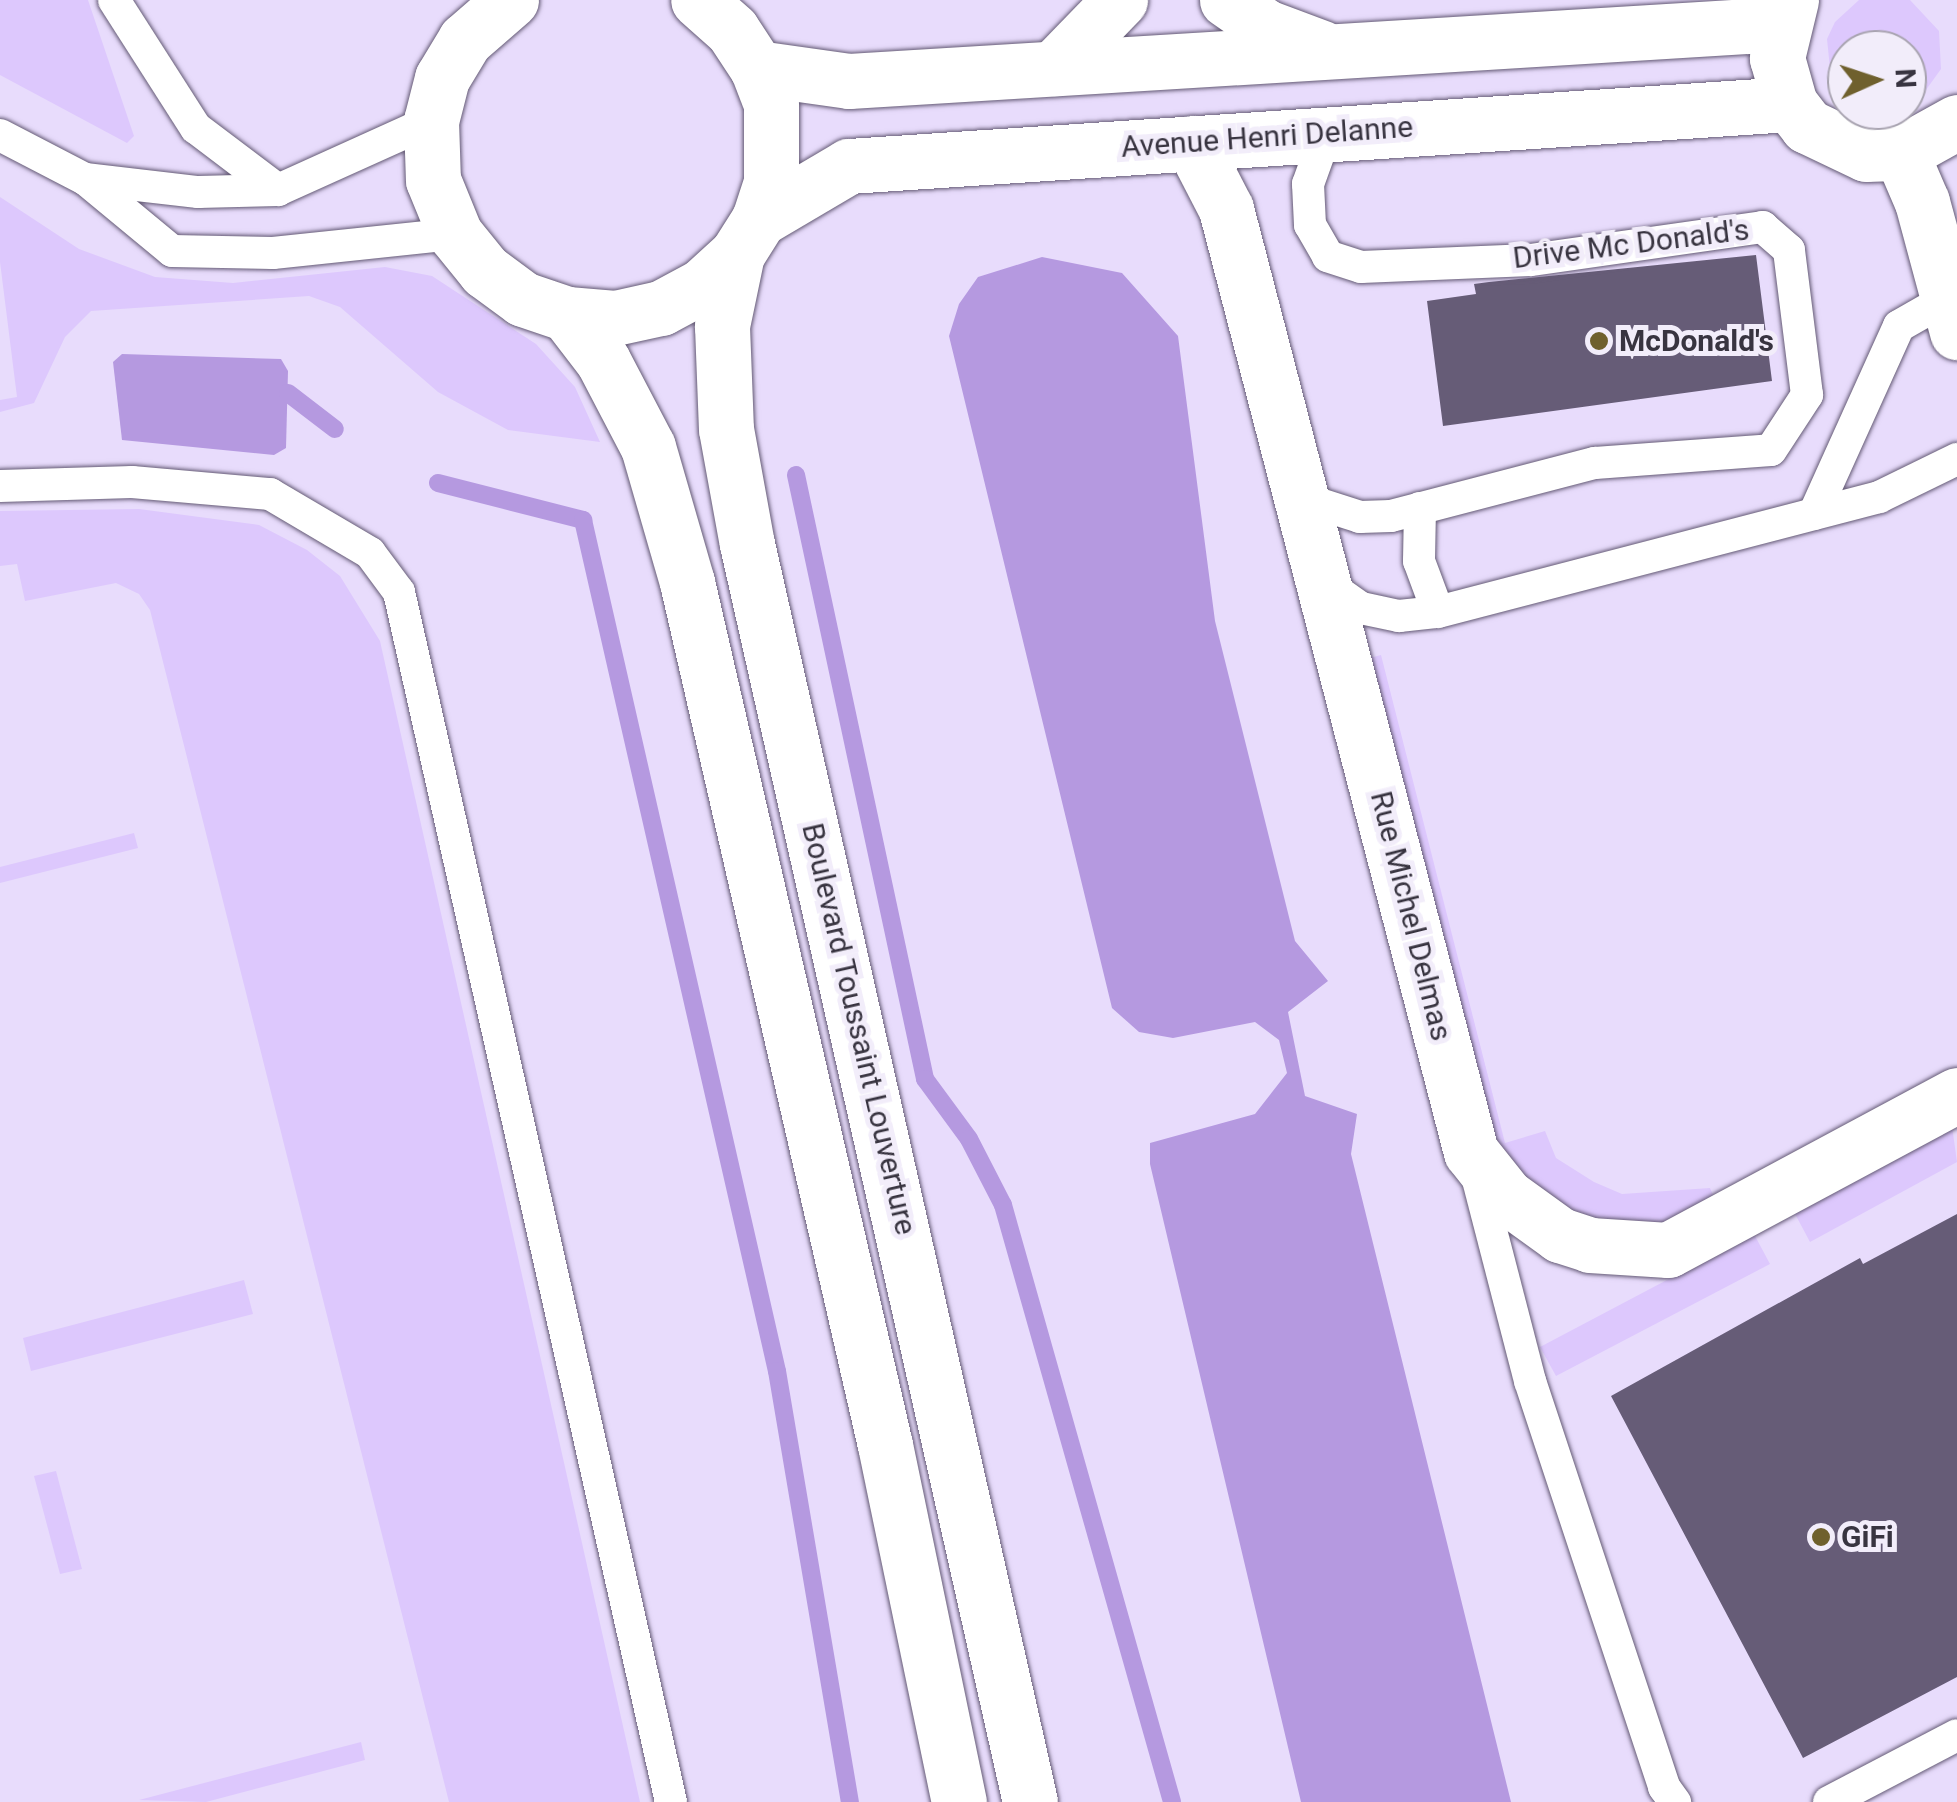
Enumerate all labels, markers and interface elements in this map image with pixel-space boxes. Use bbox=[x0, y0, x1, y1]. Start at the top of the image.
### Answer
north arrow bbox=[1827, 30, 1927, 130]
text: N bbox=[1888, 68, 1922, 89]
street label: Avenue Henri Delanne bbox=[1120, 109, 1414, 165]
street label: Drive Mc Donald's bbox=[1511, 212, 1751, 276]
place label: McDonald's bbox=[1619, 323, 1774, 359]
marker: McDonald's bbox=[1588, 330, 1610, 352]
street label: Rue Michel Delmas bbox=[1363, 788, 1459, 1044]
street label: Boulevard Toussaint Louverture bbox=[794, 819, 924, 1239]
place label: GiFi bbox=[1841, 1519, 1894, 1555]
marker: GiFi bbox=[1810, 1526, 1832, 1548]

